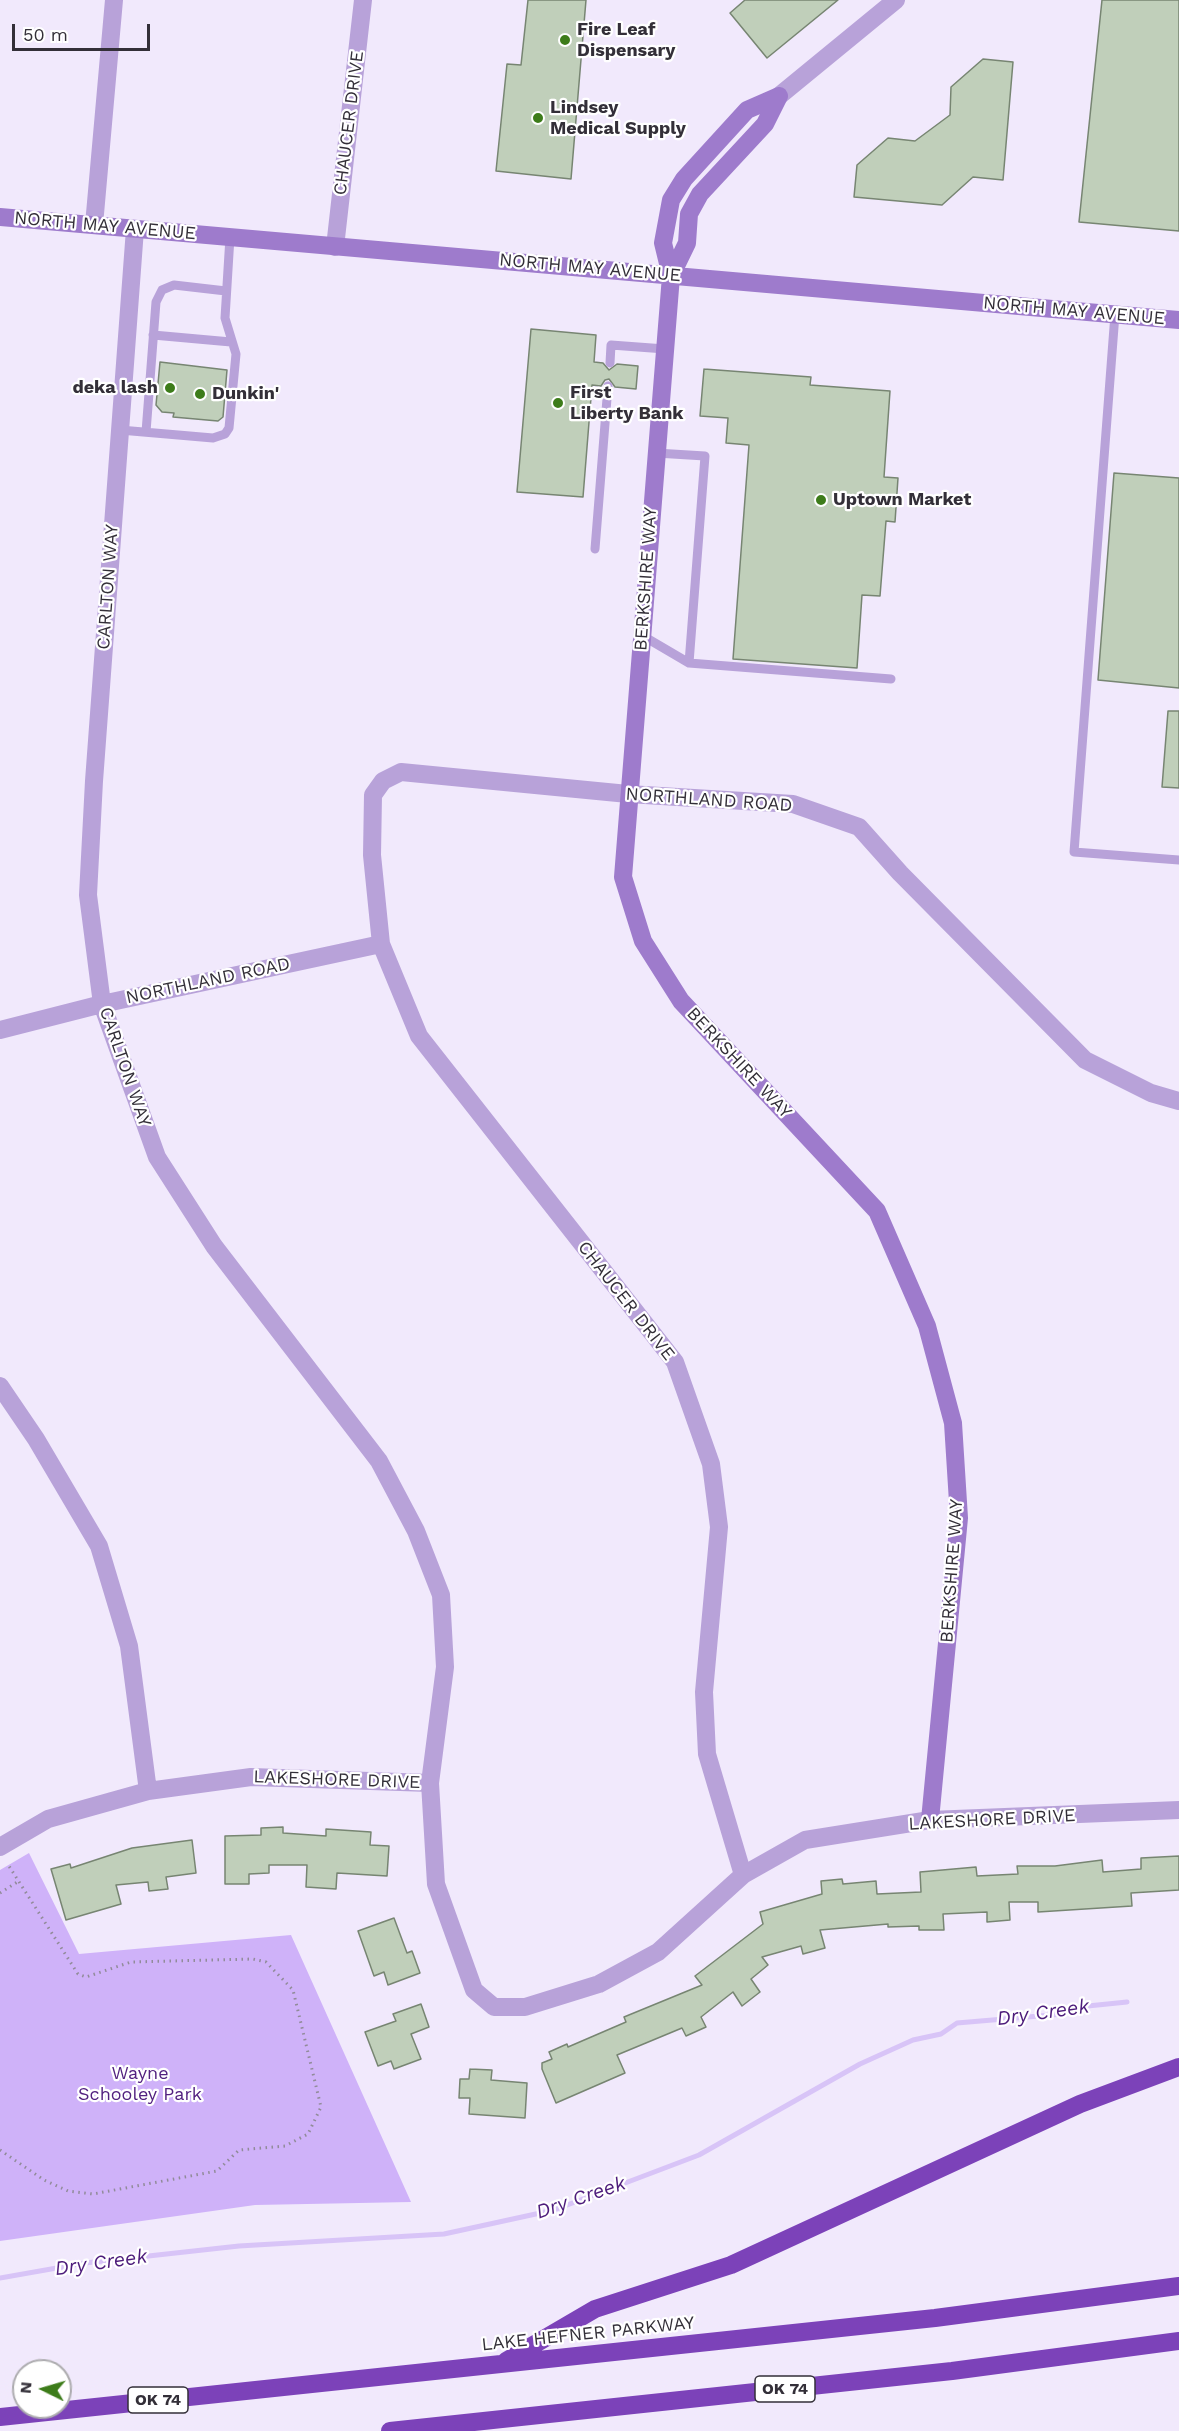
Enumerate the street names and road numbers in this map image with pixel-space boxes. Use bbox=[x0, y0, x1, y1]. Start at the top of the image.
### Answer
street label: CHAUCER DRIVE bbox=[329, 50, 369, 196]
street label: NORTH MAY AVENUE bbox=[13, 207, 197, 245]
street label: NORTH MAY AVENUE bbox=[498, 249, 682, 287]
street label: NORTH MAY AVENUE bbox=[982, 292, 1166, 330]
street label: BERKSHIRE WAY bbox=[630, 506, 662, 652]
street label: CARLTON WAY bbox=[93, 524, 123, 650]
street label: NORTHLAND ROAD bbox=[625, 783, 793, 817]
street label: NORTHLAND ROAD bbox=[124, 953, 292, 1009]
street label: BERKSHIRE WAY bbox=[682, 1003, 796, 1123]
street label: CARLTON WAY bbox=[94, 1004, 156, 1130]
street label: CHAUCER DRIVE bbox=[573, 1237, 679, 1365]
street label: BERKSHIRE WAY bbox=[936, 1498, 968, 1644]
street label: LAKESHORE DRIVE bbox=[253, 1766, 421, 1794]
street label: LAKESHORE DRIVE bbox=[908, 1805, 1076, 1835]
street label: LAKE HEFNER PARKWAY bbox=[481, 2312, 695, 2356]
road number: OK 74 bbox=[755, 2376, 815, 2402]
road number: OK 74 bbox=[128, 2387, 188, 2413]

